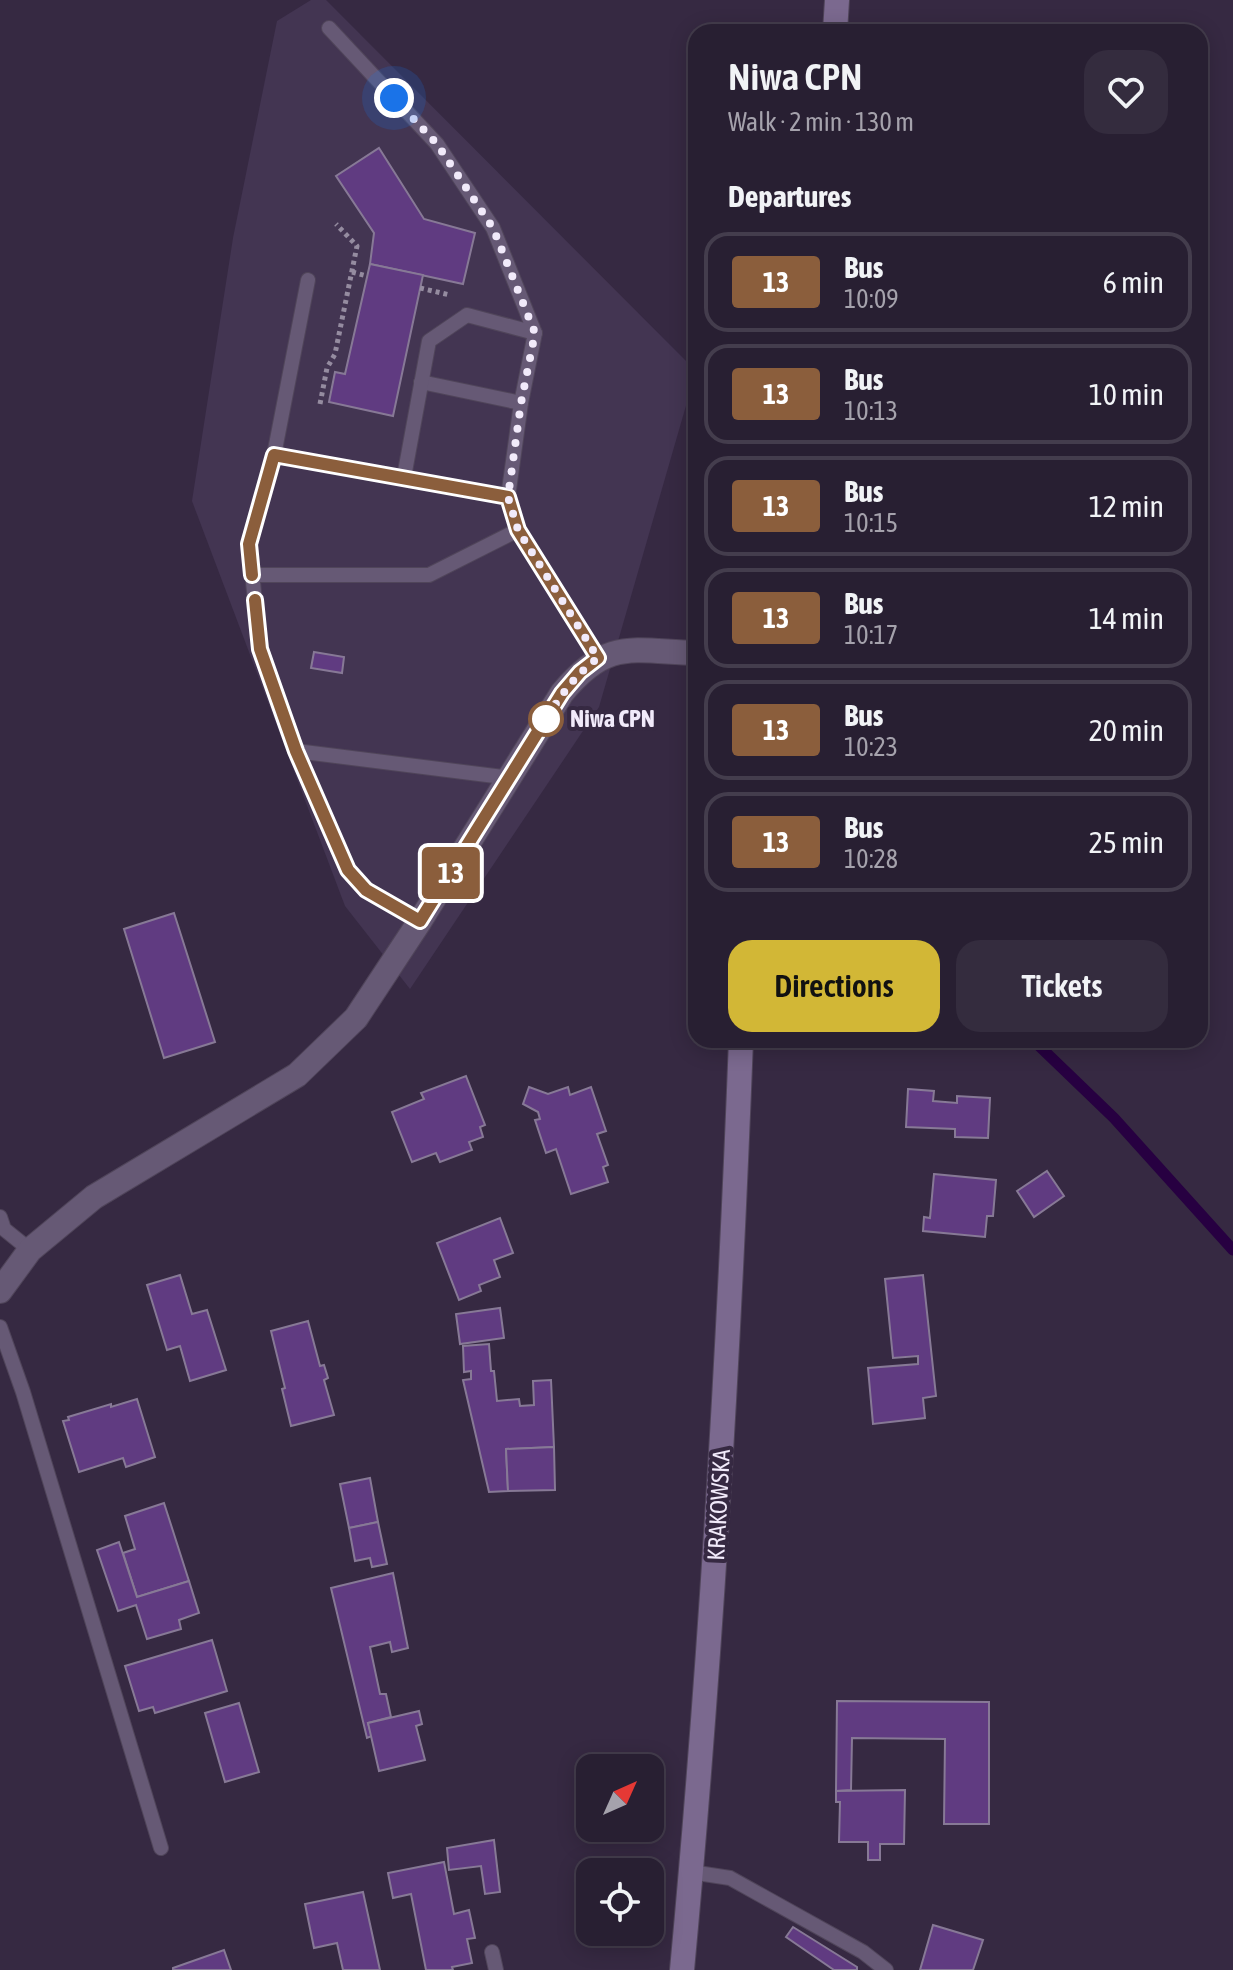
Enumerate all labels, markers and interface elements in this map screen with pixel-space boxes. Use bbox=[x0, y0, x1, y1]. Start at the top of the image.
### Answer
button: heart bbox=[1084, 50, 1168, 134]
text: Niwa CPN bbox=[728, 55, 862, 98]
your location bbox=[374, 78, 414, 118]
text: Walk · 2 min · 130 m bbox=[728, 107, 914, 137]
text: Departures bbox=[728, 179, 851, 213]
text: Bus bbox=[844, 250, 883, 284]
text: 6 min bbox=[1103, 265, 1164, 299]
text: 13 bbox=[763, 266, 789, 298]
text: 10:09 bbox=[844, 284, 899, 314]
text: Bus bbox=[844, 362, 883, 396]
text: 10 min bbox=[1089, 377, 1164, 411]
text: 13 bbox=[763, 378, 789, 410]
text: 10:13 bbox=[844, 396, 898, 426]
text: Bus bbox=[844, 474, 883, 508]
text: 12 min bbox=[1089, 489, 1164, 523]
text: 13 bbox=[763, 490, 789, 522]
text: 10:15 bbox=[844, 508, 898, 538]
text: Bus bbox=[844, 586, 883, 620]
text: 14 min bbox=[1089, 601, 1164, 635]
text: 13 bbox=[763, 602, 789, 634]
text: 10:17 bbox=[844, 620, 898, 650]
text: Bus bbox=[844, 698, 883, 732]
marker: Niwa CPN bbox=[529, 702, 563, 736]
place label: Niwa CPN bbox=[570, 705, 655, 732]
text: 20 min bbox=[1089, 713, 1164, 747]
text: 13 bbox=[763, 714, 789, 746]
text: 10:23 bbox=[844, 732, 898, 762]
text: Bus bbox=[844, 810, 883, 844]
text: 25 min bbox=[1089, 825, 1164, 859]
text: 13 bbox=[763, 826, 789, 858]
text: 10:28 bbox=[844, 844, 898, 874]
line badge: 13 bbox=[415, 847, 487, 899]
text: 13 bbox=[438, 857, 464, 889]
button: Directions bbox=[728, 940, 940, 1032]
button: Tickets bbox=[956, 940, 1168, 1032]
street label: KRAKOWSKA bbox=[702, 1448, 735, 1561]
north arrow bbox=[576, 1754, 664, 1842]
map controls bbox=[576, 1754, 664, 1946]
button: locate bbox=[576, 1858, 664, 1946]

